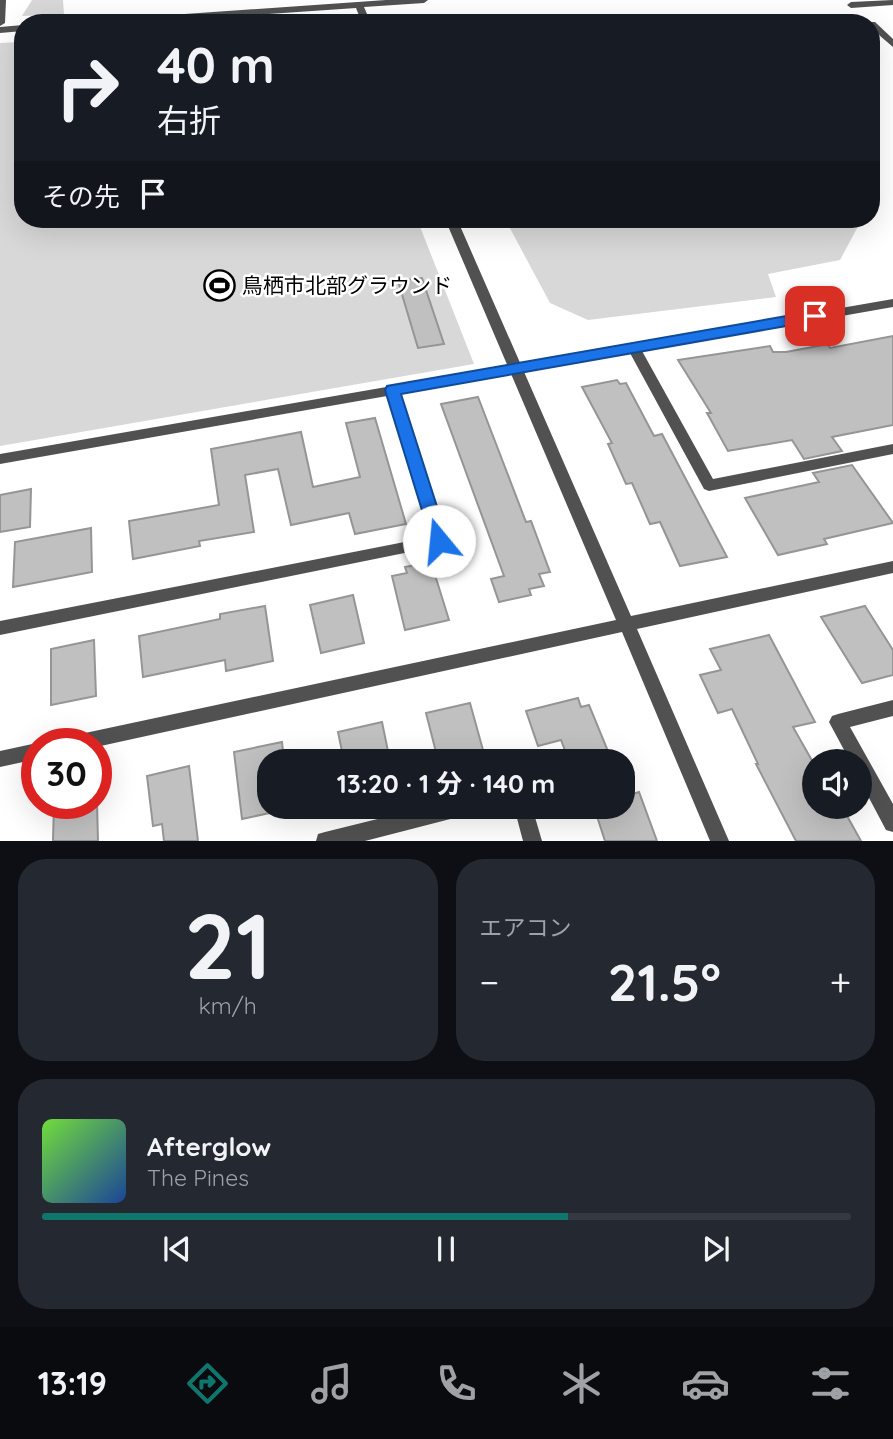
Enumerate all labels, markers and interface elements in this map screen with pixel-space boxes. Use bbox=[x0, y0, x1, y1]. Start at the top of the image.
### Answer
text: 40 m bbox=[157, 34, 275, 95]
icon: right bbox=[42, 42, 133, 133]
text: 右折 bbox=[157, 100, 221, 140]
icon: arrive bbox=[134, 175, 172, 213]
text: その先 bbox=[42, 180, 120, 213]
sports icon: 鳥栖市北部グラウンド bbox=[202, 269, 236, 303]
place label: 鳥栖市北部グラウンド bbox=[242, 272, 452, 298]
pin bbox=[785, 286, 845, 346]
icon: arrive bbox=[796, 297, 834, 335]
position arrow bbox=[402, 504, 476, 578]
speed limit sign: 30 bbox=[21, 728, 112, 819]
map controls bbox=[802, 749, 872, 819]
button: sound bbox=[802, 749, 872, 819]
text: 13:20 · 1 分 · 140 m bbox=[337, 767, 555, 800]
text: 21 bbox=[184, 888, 271, 1002]
text: エアコン bbox=[480, 913, 572, 942]
text: 21.5° bbox=[608, 949, 721, 1014]
text: − bbox=[480, 958, 499, 1006]
text: + bbox=[830, 958, 851, 1006]
text: km/h bbox=[199, 991, 257, 1020]
text: Afterglow bbox=[147, 1130, 271, 1163]
text: The Pines bbox=[147, 1163, 249, 1192]
icon: previous bbox=[158, 1230, 196, 1268]
icon: pause bbox=[427, 1230, 465, 1268]
icon: next bbox=[697, 1230, 735, 1268]
icon: directions bbox=[183, 1359, 232, 1408]
icon: music bbox=[307, 1359, 356, 1408]
icon: phone bbox=[432, 1359, 481, 1408]
icon: climate bbox=[557, 1359, 606, 1408]
icon: car bbox=[681, 1359, 730, 1408]
icon: filters bbox=[806, 1359, 855, 1408]
text: 13:19 bbox=[38, 1363, 107, 1403]

